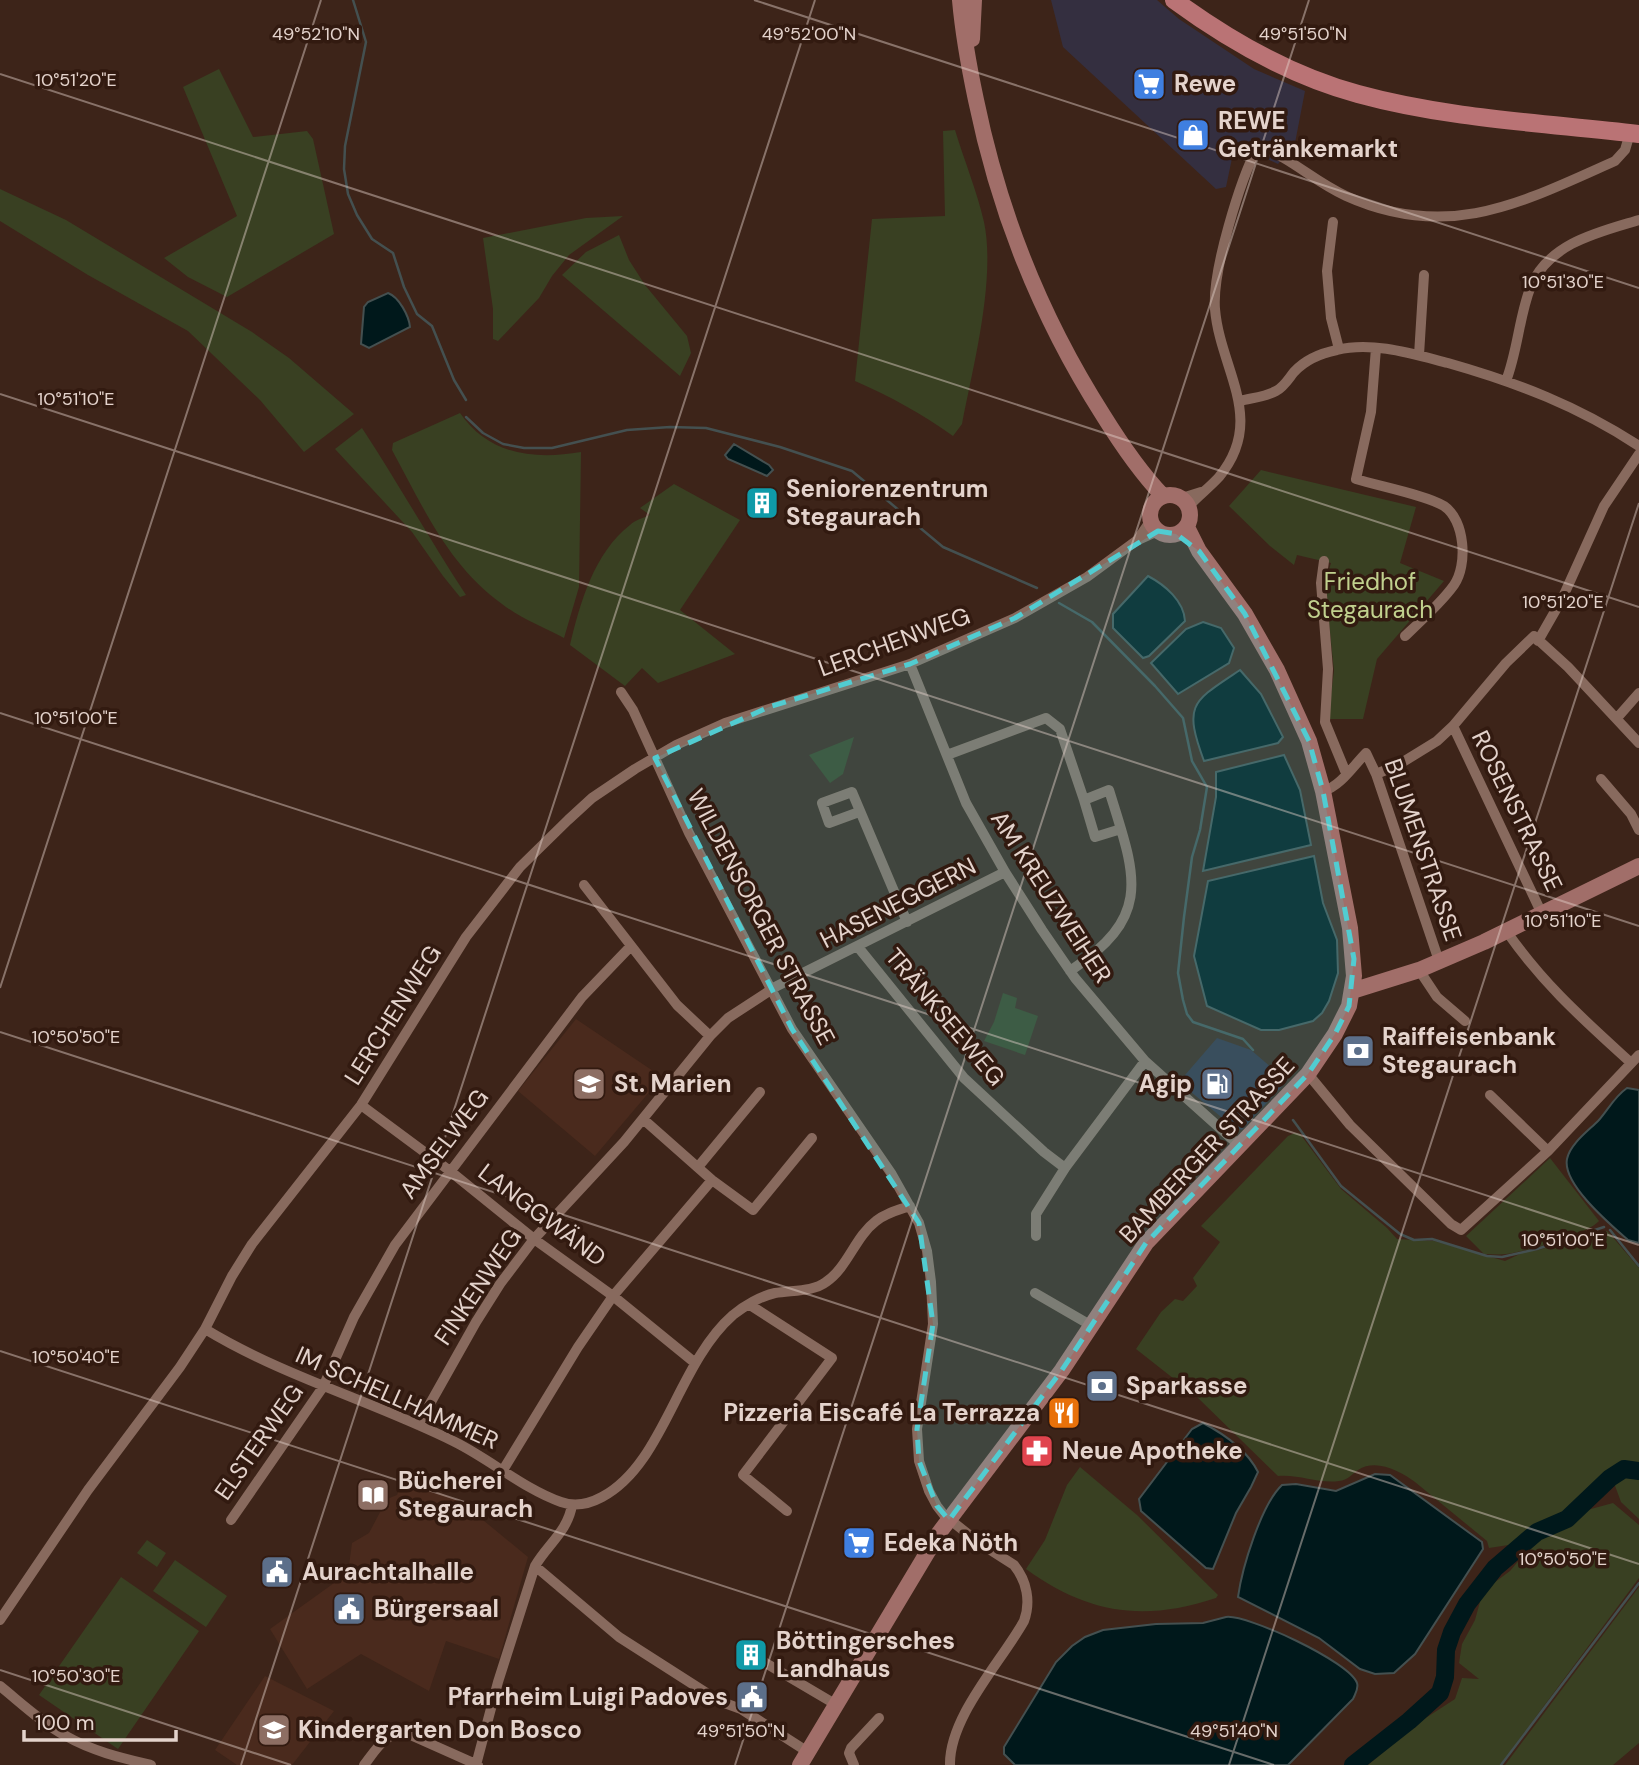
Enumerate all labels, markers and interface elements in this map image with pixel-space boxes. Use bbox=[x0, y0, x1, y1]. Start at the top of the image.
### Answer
text: 49°52'10"N bbox=[272, 22, 360, 46]
text: 49°52'00"N bbox=[762, 22, 856, 46]
text: 49°51'50"N bbox=[1259, 22, 1347, 46]
supermarket icon: Rewe bbox=[1130, 65, 1168, 103]
text: 10°51'20"E bbox=[35, 68, 117, 92]
place label: Rewe bbox=[1174, 68, 1236, 99]
place label: REWE Getränkemarkt bbox=[1218, 105, 1398, 164]
shop icon: REWE Getränkemarkt bbox=[1174, 116, 1212, 154]
text: 10°51'30"E bbox=[1522, 270, 1604, 294]
text: 10°51'10"E bbox=[38, 387, 114, 411]
place label: Seniorenzentrum Stegaurach bbox=[786, 473, 988, 532]
building icon: Seniorenzentrum Stegaurach bbox=[743, 484, 781, 522]
park label: Friedhof Stegaurach bbox=[1307, 566, 1433, 625]
text: 10°51'20"E bbox=[1522, 590, 1604, 614]
street label: LERCHENWEG bbox=[814, 600, 974, 683]
text: 10°51'00"E bbox=[34, 706, 118, 730]
street label: ROSENSTRASSE bbox=[1465, 725, 1570, 896]
street label: BLUMENSTRASSE bbox=[1378, 754, 1469, 945]
street label: WILDENSORGER STRASSE bbox=[681, 783, 842, 1050]
street label: AM KREUZWEIHER bbox=[984, 805, 1119, 989]
street label: HASENEGGERN bbox=[815, 850, 981, 955]
text: 10°51'10"E bbox=[1525, 909, 1601, 933]
street label: LERCHENWEG bbox=[337, 939, 448, 1090]
street label: TRÄNKSEEWEG bbox=[879, 941, 1012, 1092]
place label: Raiffeisenbank Stegaurach bbox=[1382, 1021, 1556, 1080]
text: 10°50'50"E bbox=[32, 1025, 120, 1049]
bank icon: Raiffeisenbank Stegaurach bbox=[1339, 1032, 1377, 1070]
street label: BAMBERGER STRASSE bbox=[1112, 1050, 1301, 1249]
school or university icon: St. Marien bbox=[570, 1065, 608, 1103]
fuel station icon: Agip bbox=[1198, 1065, 1236, 1103]
place label: St. Marien bbox=[614, 1068, 732, 1099]
place label: Agip bbox=[1138, 1068, 1192, 1099]
street label: AMSELWEG bbox=[392, 1083, 495, 1205]
street label: LANGGWÄND bbox=[472, 1156, 612, 1273]
street label: FINKENWEG bbox=[427, 1222, 528, 1351]
text: 10°51'00"E bbox=[1521, 1228, 1605, 1252]
street label: IM SCHELLHAMMER bbox=[291, 1339, 504, 1456]
text: 10°50'40"E bbox=[32, 1345, 120, 1369]
bank icon: Sparkasse bbox=[1083, 1367, 1121, 1405]
place label: Sparkasse bbox=[1126, 1370, 1248, 1401]
street label: ELSTERWEG bbox=[207, 1378, 310, 1506]
restaurant icon: Pizzeria Eiscafé La Terrazza bbox=[1045, 1394, 1083, 1432]
place label: Pizzeria Eiscafé La Terrazza bbox=[723, 1397, 1040, 1428]
pharmacy icon: Neue Apotheke bbox=[1018, 1432, 1056, 1470]
place label: Neue Apotheke bbox=[1062, 1435, 1243, 1466]
place label: Bücherei Stegaurach bbox=[398, 1465, 533, 1524]
library icon: Bücherei Stegaurach bbox=[354, 1476, 392, 1514]
supermarket icon: Edeka Nöth bbox=[840, 1524, 878, 1562]
place label: Edeka Nöth bbox=[884, 1527, 1018, 1558]
text: 10°50'50"E bbox=[1519, 1547, 1607, 1571]
public building icon: Aurachtalhalle bbox=[258, 1553, 296, 1591]
place label: Aurachtalhalle bbox=[302, 1556, 474, 1587]
public building icon: Bürgersaal bbox=[330, 1590, 368, 1628]
place label: Bürgersaal bbox=[374, 1593, 499, 1624]
place label: Böttingersches Landhaus bbox=[776, 1625, 955, 1684]
building icon: Böttingersches Landhaus bbox=[732, 1636, 770, 1674]
text: 10°50'30"E bbox=[32, 1664, 120, 1688]
public building icon: Pfarrheim Luigi Padoves bbox=[733, 1678, 771, 1716]
place label: Pfarrheim Luigi Padoves bbox=[448, 1681, 728, 1712]
scale bar bbox=[24, 1698, 177, 1742]
text: 100 m bbox=[35, 1709, 95, 1737]
school or university icon: Kindergarten Don Bosco bbox=[255, 1711, 293, 1749]
place label: Kindergarten Don Bosco bbox=[298, 1714, 582, 1745]
text: 49°51'50"N bbox=[697, 1719, 785, 1743]
text: 49°51'40"N bbox=[1190, 1719, 1278, 1743]

